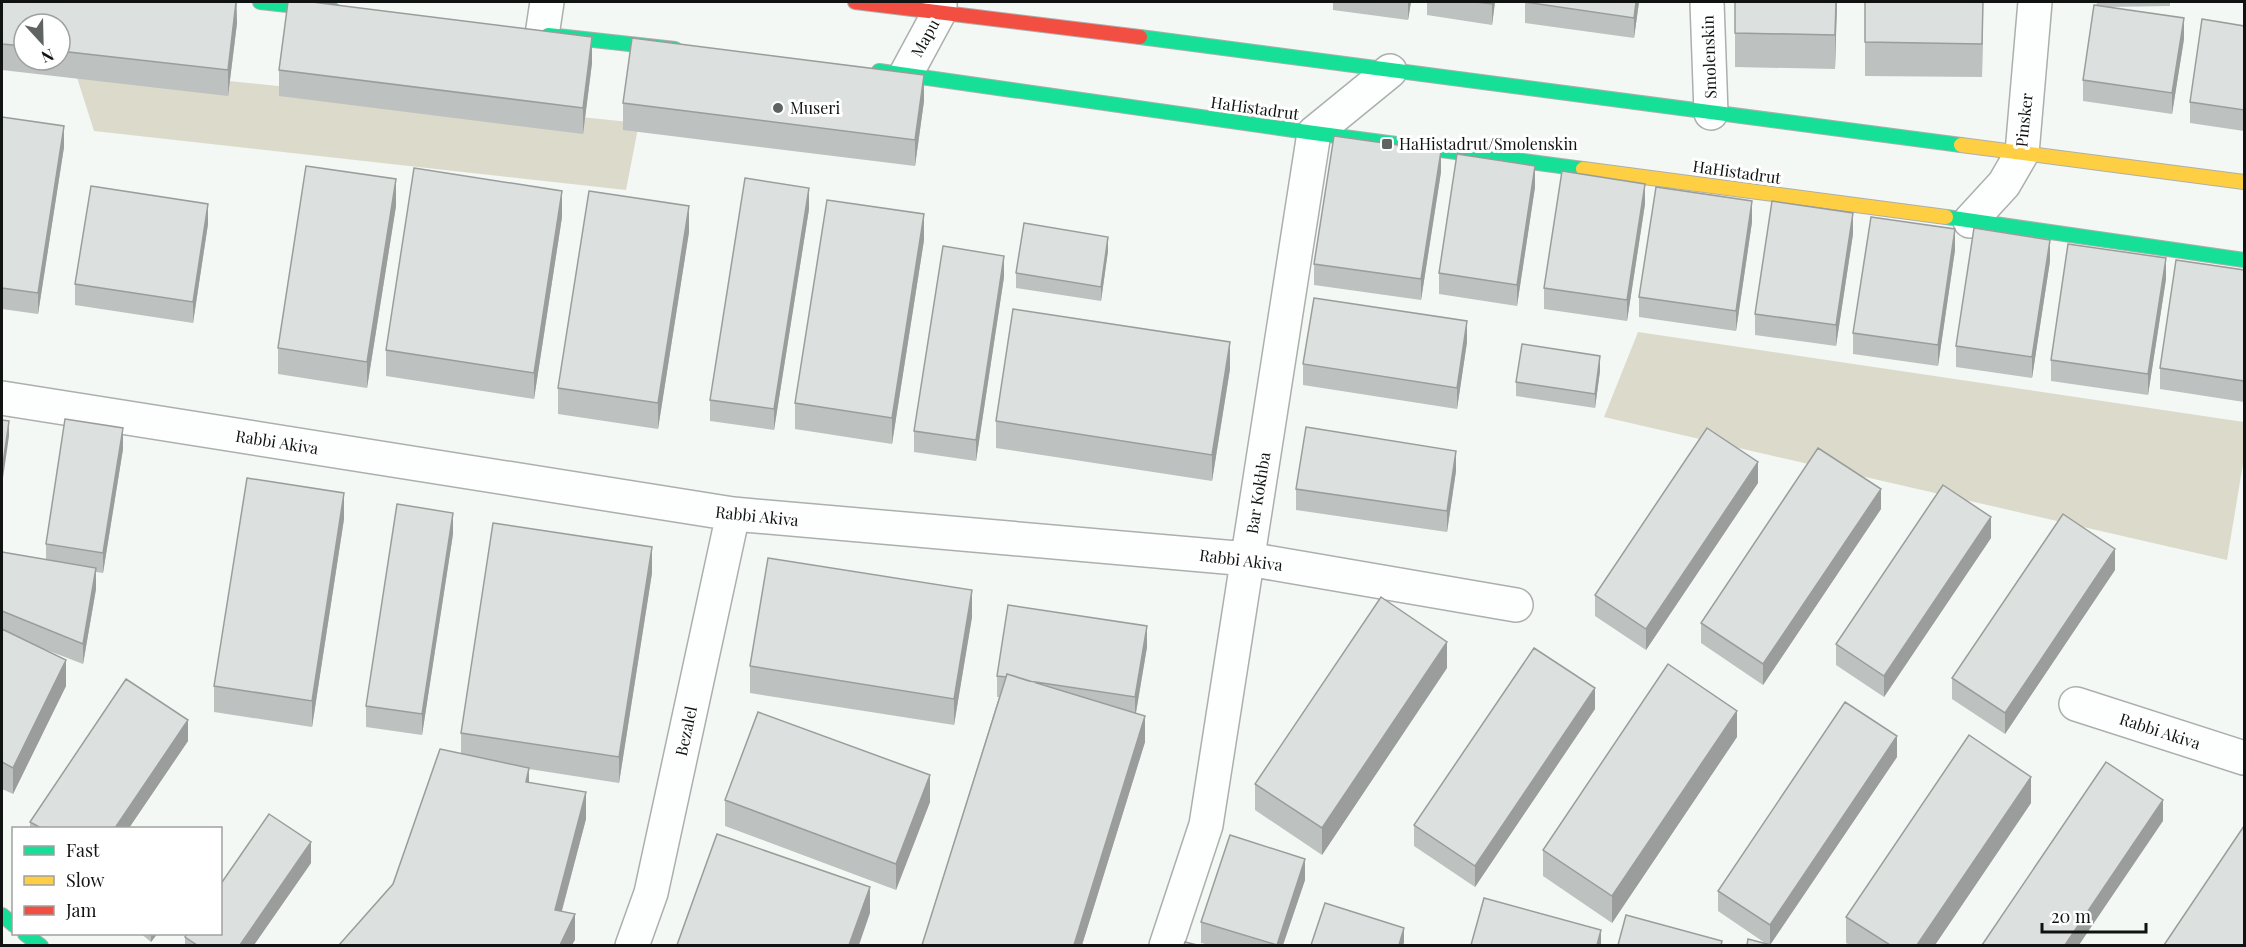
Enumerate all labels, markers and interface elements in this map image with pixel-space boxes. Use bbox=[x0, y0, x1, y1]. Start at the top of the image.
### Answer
north arrow bbox=[12, 12, 72, 72]
street label: Smolenskin bbox=[1697, 14, 1720, 99]
street label: Mapu bbox=[906, 15, 944, 61]
text: N bbox=[38, 44, 57, 68]
street label: HaHistadrut bbox=[1210, 91, 1301, 124]
street label: Pinsker bbox=[2010, 92, 2037, 148]
place label: Museri bbox=[790, 97, 840, 118]
marker: Museri bbox=[771, 101, 785, 115]
place label: HaHistadrut/Smolenskin bbox=[1399, 133, 1578, 154]
marker: HaHistadrut/Smolenskin bbox=[1380, 137, 1394, 151]
street label: HaHistadrut bbox=[1692, 155, 1783, 188]
street label: Rabbi Akiva bbox=[234, 425, 320, 458]
street label: Bar Kokhba bbox=[1241, 451, 1274, 535]
street label: Rabbi Akiva bbox=[714, 501, 800, 530]
street label: Rabbi Akiva bbox=[1198, 544, 1284, 575]
street label: Bezalel bbox=[670, 703, 701, 758]
street label: Rabbi Akiva bbox=[2117, 708, 2203, 753]
legend bbox=[12, 827, 222, 935]
text: Fast bbox=[66, 838, 100, 862]
text: Slow bbox=[66, 868, 104, 892]
scale bar bbox=[2042, 896, 2146, 934]
text: Jam bbox=[65, 898, 96, 922]
text: 20 m bbox=[2051, 904, 2091, 928]

